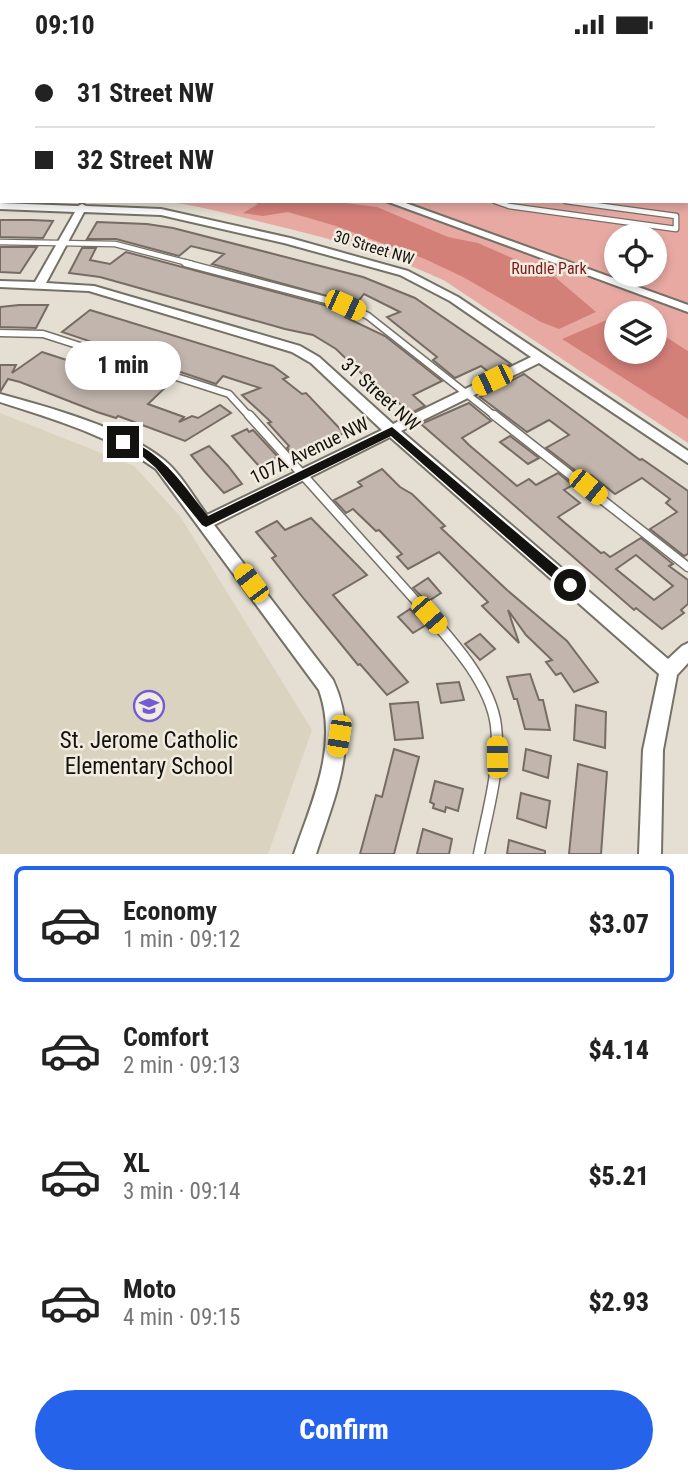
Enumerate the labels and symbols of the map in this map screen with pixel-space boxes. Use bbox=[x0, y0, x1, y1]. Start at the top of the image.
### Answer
street label: 30 Street NW bbox=[332, 226, 416, 269]
park label: Rundle Park bbox=[511, 259, 587, 278]
car bbox=[322, 287, 369, 323]
callout: 1 min bbox=[65, 341, 181, 389]
street label: 31 Street NW bbox=[336, 353, 425, 436]
car bbox=[469, 361, 516, 399]
street label: 107A Avenue NW bbox=[246, 412, 372, 489]
route end bbox=[107, 426, 139, 458]
car bbox=[566, 466, 611, 508]
car bbox=[230, 560, 273, 606]
route start bbox=[554, 569, 586, 601]
car bbox=[408, 592, 451, 638]
school or university icon: St. Jerome Catholic Elementary School bbox=[132, 689, 166, 723]
car bbox=[326, 714, 353, 758]
place label: St. Jerome Catholic Elementary School bbox=[60, 727, 238, 780]
car bbox=[487, 736, 508, 778]

